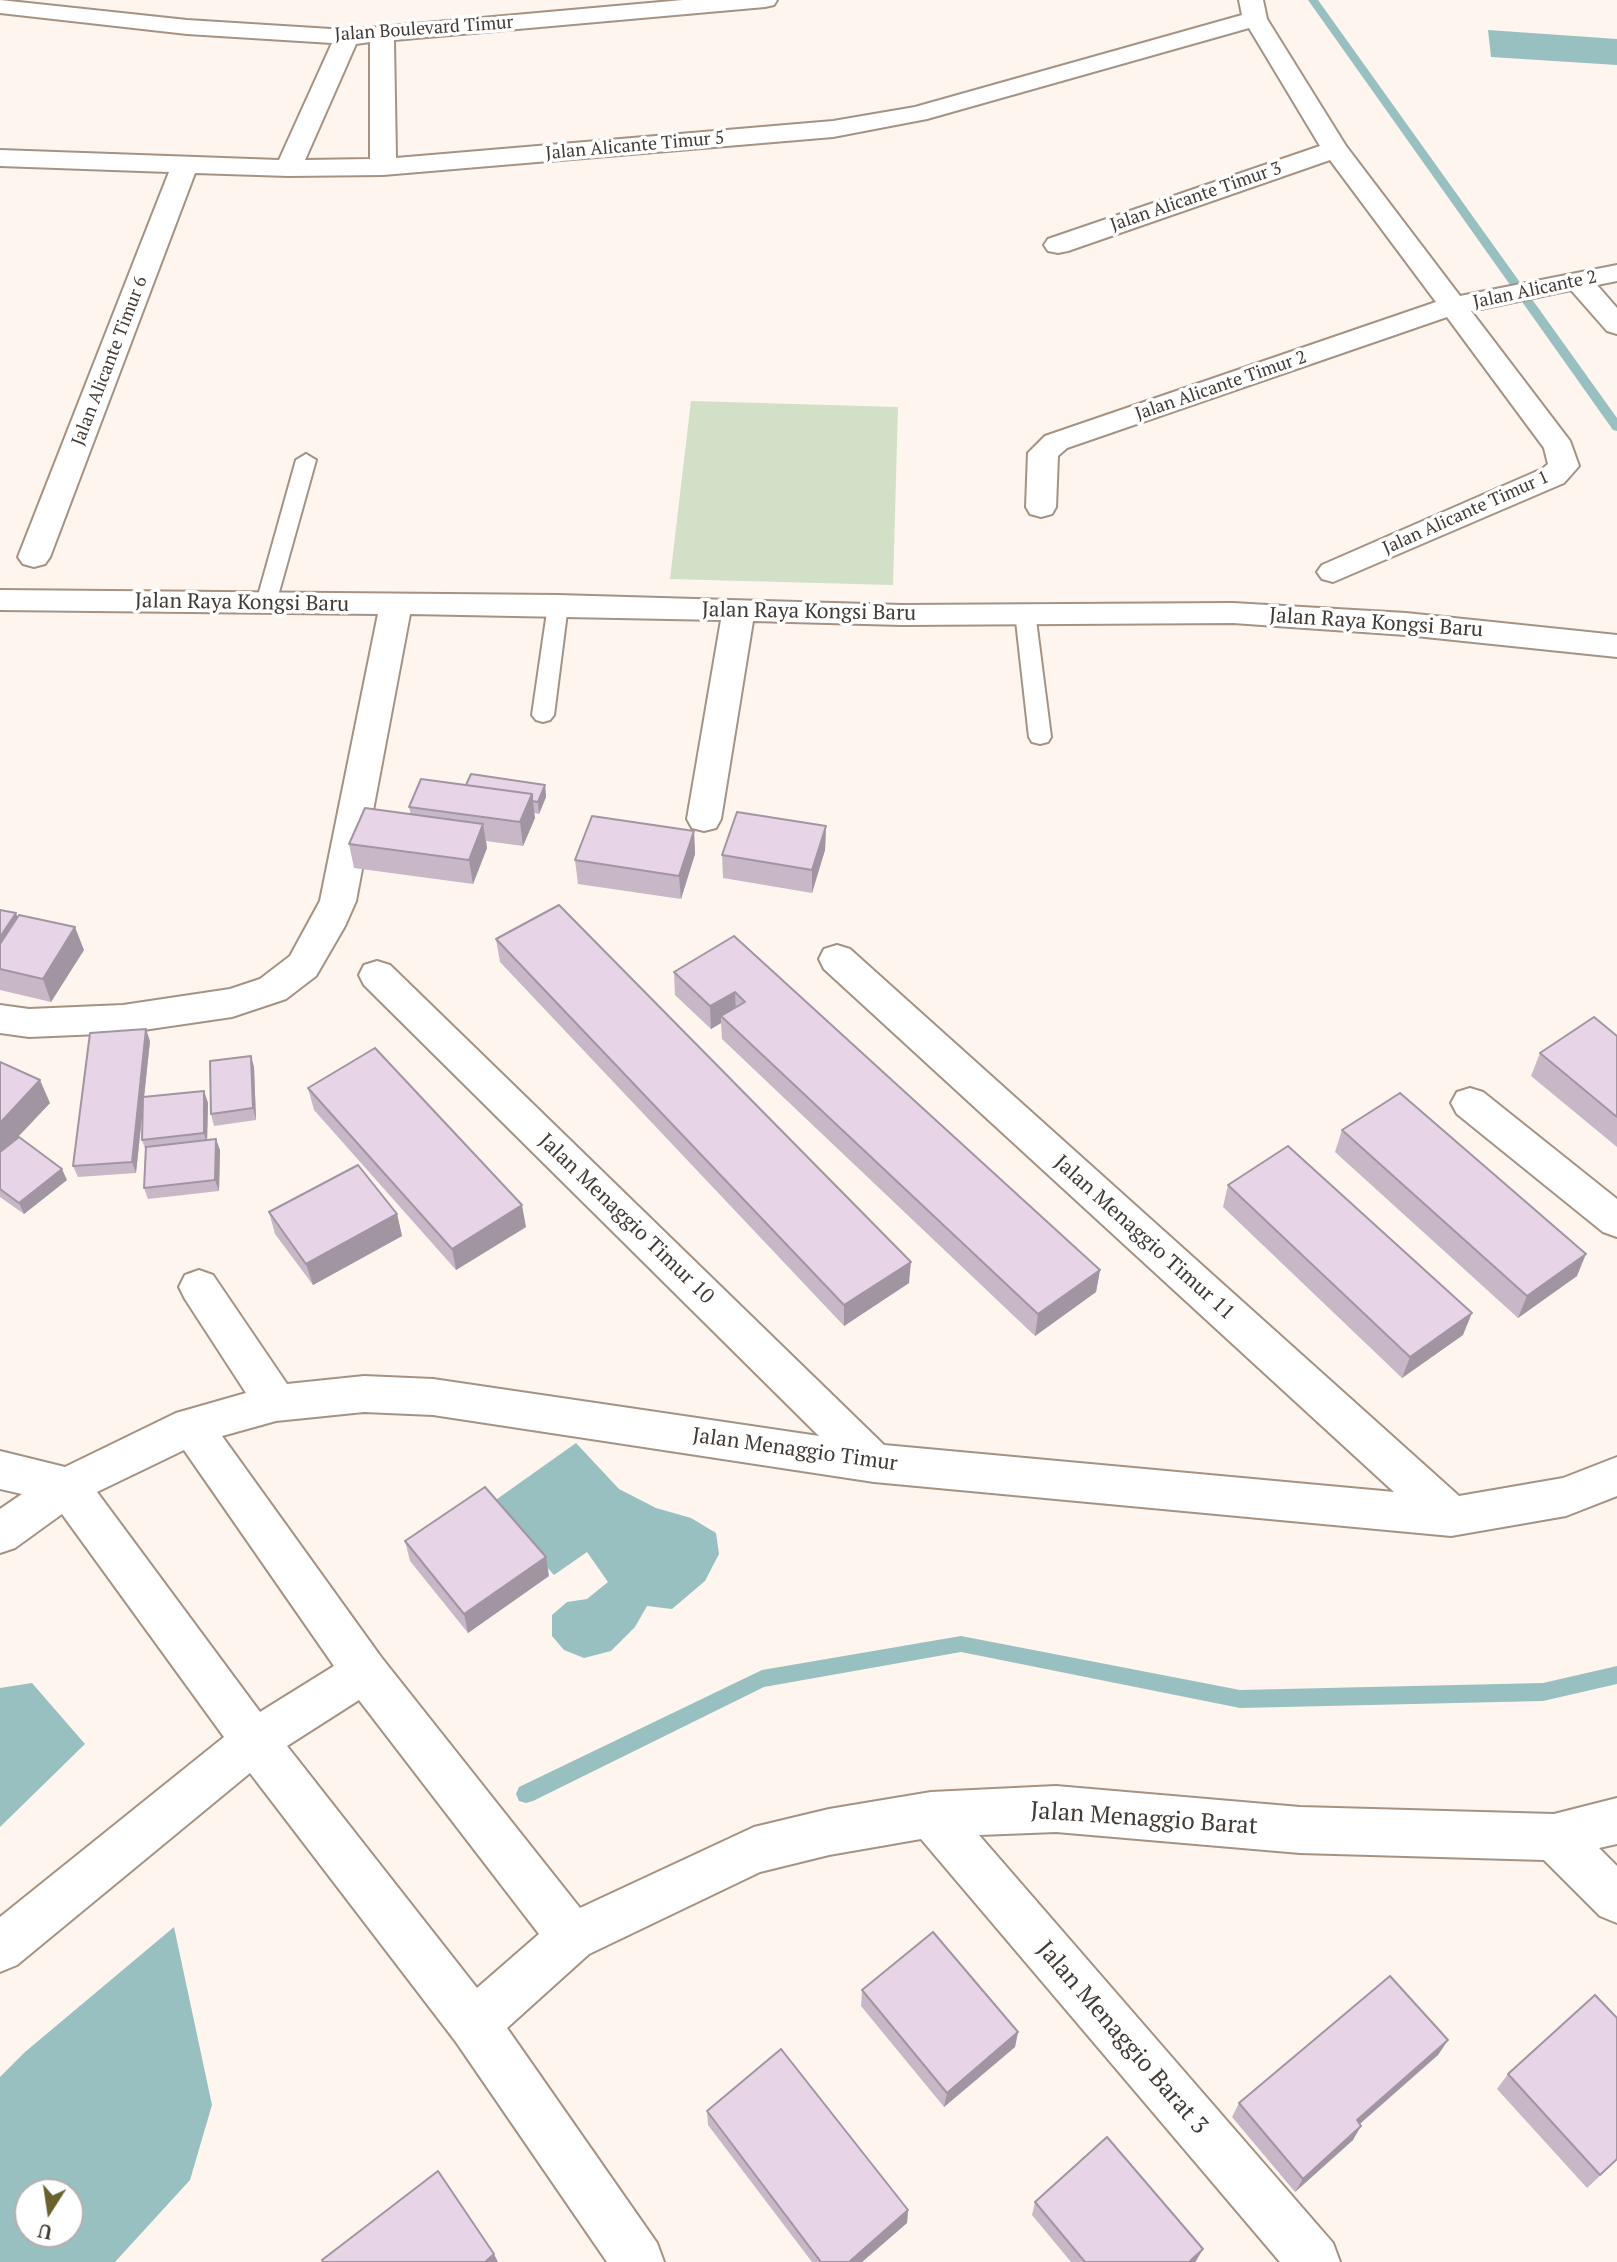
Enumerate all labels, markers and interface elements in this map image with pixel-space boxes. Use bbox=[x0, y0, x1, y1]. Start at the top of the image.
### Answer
street label: Jalan Boulevard Timur bbox=[334, 12, 514, 46]
street label: Jalan Alicante Timur 5 bbox=[545, 127, 725, 165]
street label: Jalan Alicante Timur 3 bbox=[1108, 158, 1284, 236]
street label: Jalan Alicante 2 bbox=[1471, 266, 1599, 314]
street label: Jalan Alicante Timur 6 bbox=[68, 273, 152, 449]
street label: Jalan Alicante Timur 2 bbox=[1133, 347, 1309, 425]
street label: Jalan Alicante Timur 1 bbox=[1380, 467, 1552, 559]
street label: Jalan Raya Kongsi Baru bbox=[135, 589, 349, 617]
street label: Jalan Raya Kongsi Baru bbox=[702, 598, 916, 626]
street label: Jalan Raya Kongsi Baru bbox=[1268, 603, 1484, 643]
street label: Jalan Menaggio Timur 10 bbox=[533, 1129, 719, 1309]
street label: Jalan Menaggio Timur 11 bbox=[1049, 1150, 1239, 1326]
street label: Jalan Menaggio Timur bbox=[691, 1423, 899, 1477]
street label: Jalan Menaggio Barat bbox=[1029, 1797, 1259, 1841]
street label: Jalan Menaggio Barat 3 bbox=[1030, 1936, 1214, 2140]
north arrow bbox=[14, 2178, 84, 2248]
text: U bbox=[36, 2218, 54, 2246]

